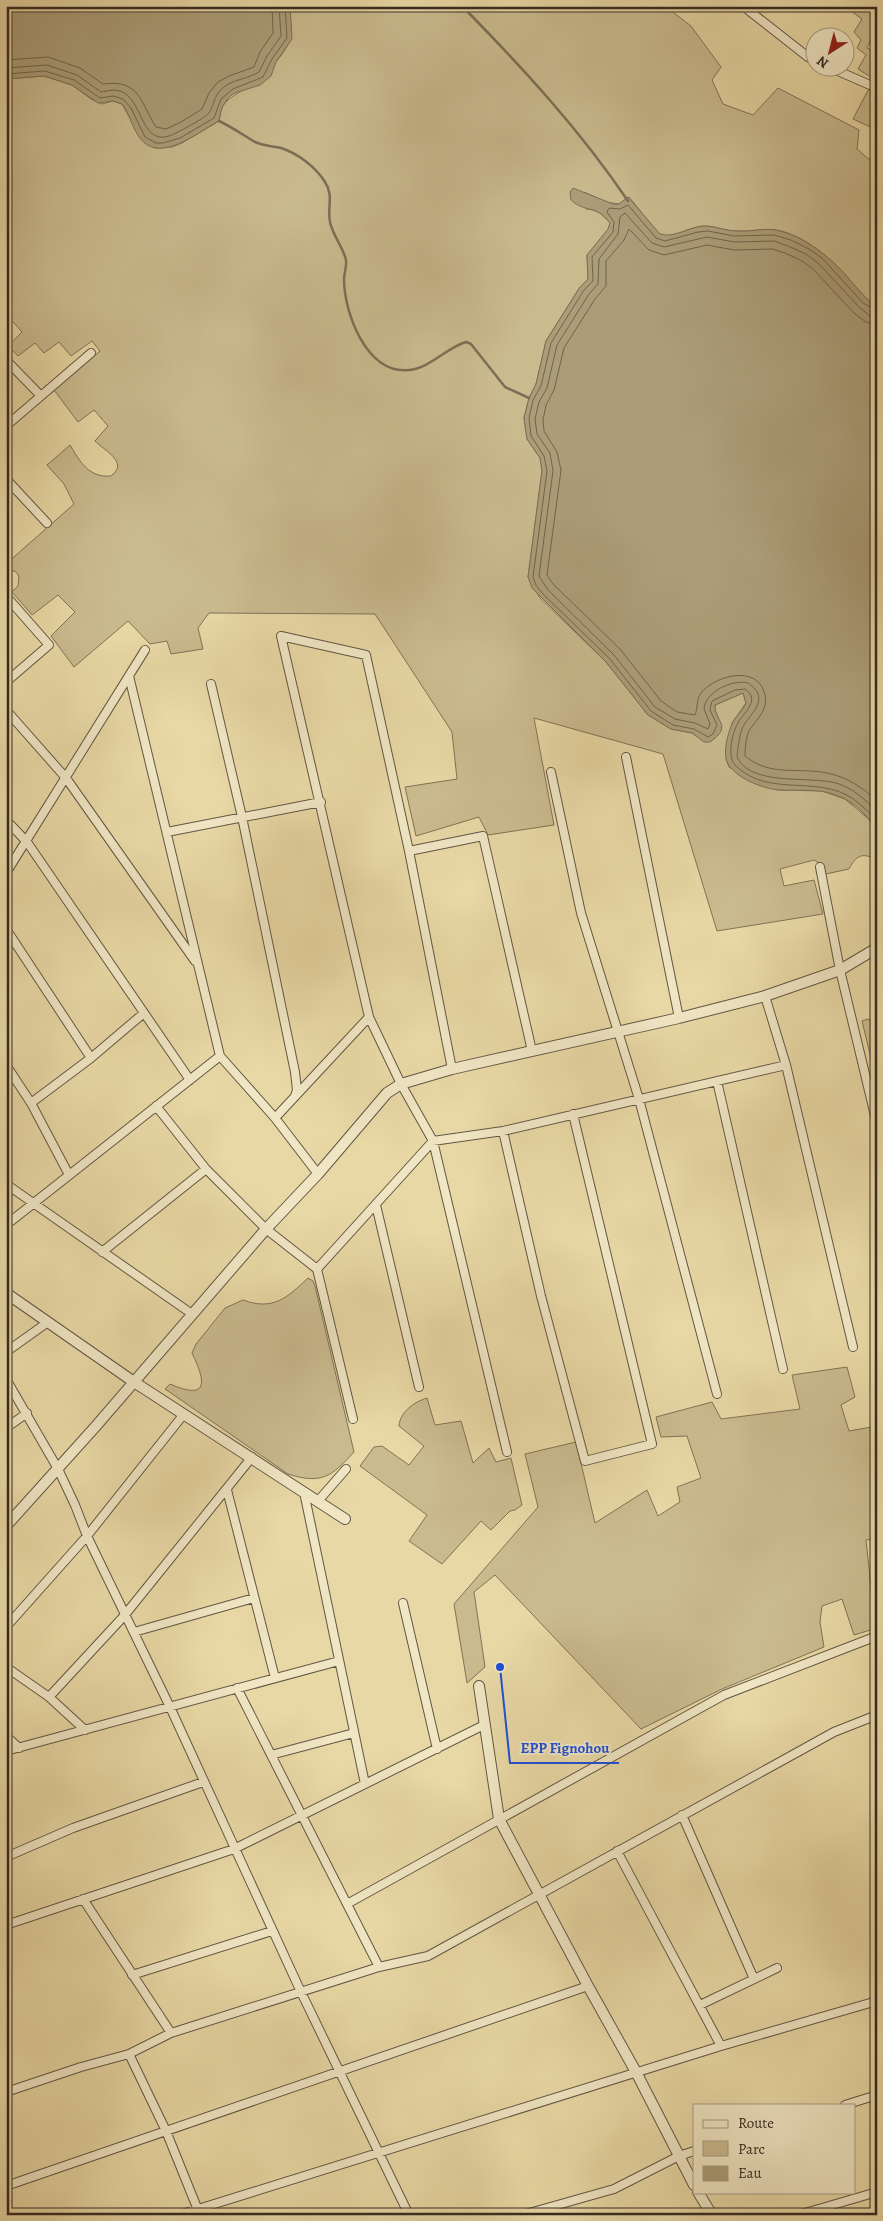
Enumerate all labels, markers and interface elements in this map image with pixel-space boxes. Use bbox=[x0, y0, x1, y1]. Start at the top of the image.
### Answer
north arrow bbox=[806, 28, 856, 78]
text: N bbox=[813, 51, 832, 73]
callout: EPP Fignohou bbox=[510, 1733, 619, 1763]
text: EPP Fignohou bbox=[521, 1738, 610, 1758]
legend bbox=[693, 2104, 856, 2194]
text: Route bbox=[738, 2113, 774, 2133]
text: Parc bbox=[738, 2139, 765, 2159]
text: Eau bbox=[738, 2163, 763, 2183]

